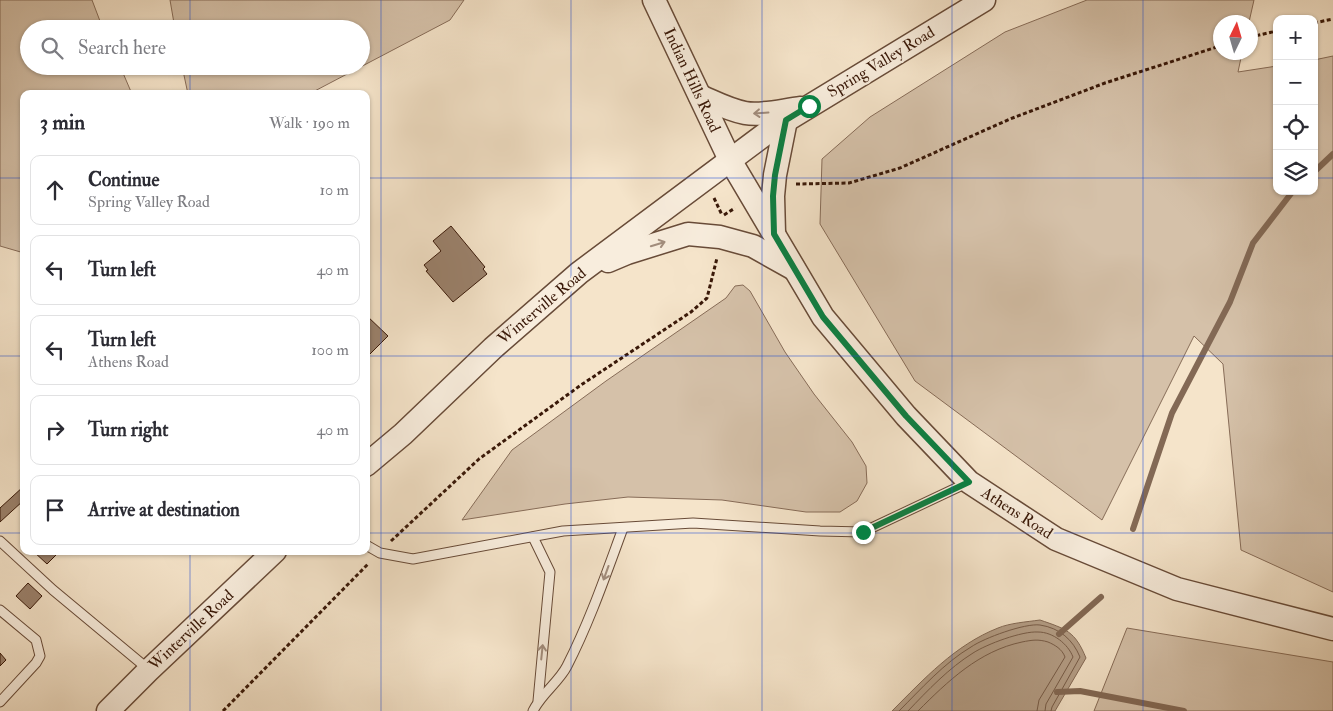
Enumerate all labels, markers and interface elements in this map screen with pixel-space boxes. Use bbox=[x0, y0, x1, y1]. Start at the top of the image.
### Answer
north arrow bbox=[1213, 15, 1258, 60]
map controls bbox=[1273, 15, 1318, 195]
button: + bbox=[1273, 15, 1318, 60]
search box bbox=[20, 20, 370, 75]
street label: Spring Valley Road bbox=[824, 22, 939, 103]
street label: Indian Hills Road bbox=[659, 25, 725, 135]
icon: search bbox=[38, 34, 66, 62]
text: Search here bbox=[78, 36, 166, 60]
button: − bbox=[1273, 60, 1318, 105]
route start bbox=[798, 95, 821, 118]
button: locate bbox=[1273, 105, 1318, 150]
one-way arrow bbox=[753, 108, 769, 117]
text: 3 min bbox=[40, 109, 85, 136]
text: Walk · 190 m bbox=[269, 113, 350, 133]
button: layers bbox=[1273, 150, 1318, 195]
text: Continue bbox=[88, 168, 159, 192]
icon: ahead bbox=[41, 176, 69, 204]
text: 10 m bbox=[319, 180, 349, 200]
text: Spring Valley Road bbox=[88, 192, 210, 212]
one-way arrow bbox=[649, 238, 665, 248]
icon: left bbox=[41, 256, 69, 284]
text: Turn left bbox=[88, 258, 156, 282]
text: 40 m bbox=[316, 260, 349, 280]
street label: Winterville Road bbox=[493, 263, 590, 349]
text: Turn left bbox=[88, 328, 156, 352]
icon: left bbox=[41, 336, 69, 364]
text: 100 m bbox=[311, 340, 349, 360]
text: Athens Road bbox=[88, 352, 169, 372]
icon: right bbox=[41, 416, 69, 444]
text: Turn right bbox=[88, 418, 168, 442]
text: 40 m bbox=[316, 420, 349, 440]
street label: Athens Road bbox=[977, 482, 1057, 544]
icon: arrive bbox=[41, 496, 69, 524]
text: Arrive at destination bbox=[88, 498, 240, 522]
route end bbox=[852, 521, 875, 544]
one-way arrow bbox=[601, 565, 610, 580]
street label: Winterville Road bbox=[143, 585, 238, 675]
one-way arrow bbox=[537, 645, 547, 661]

